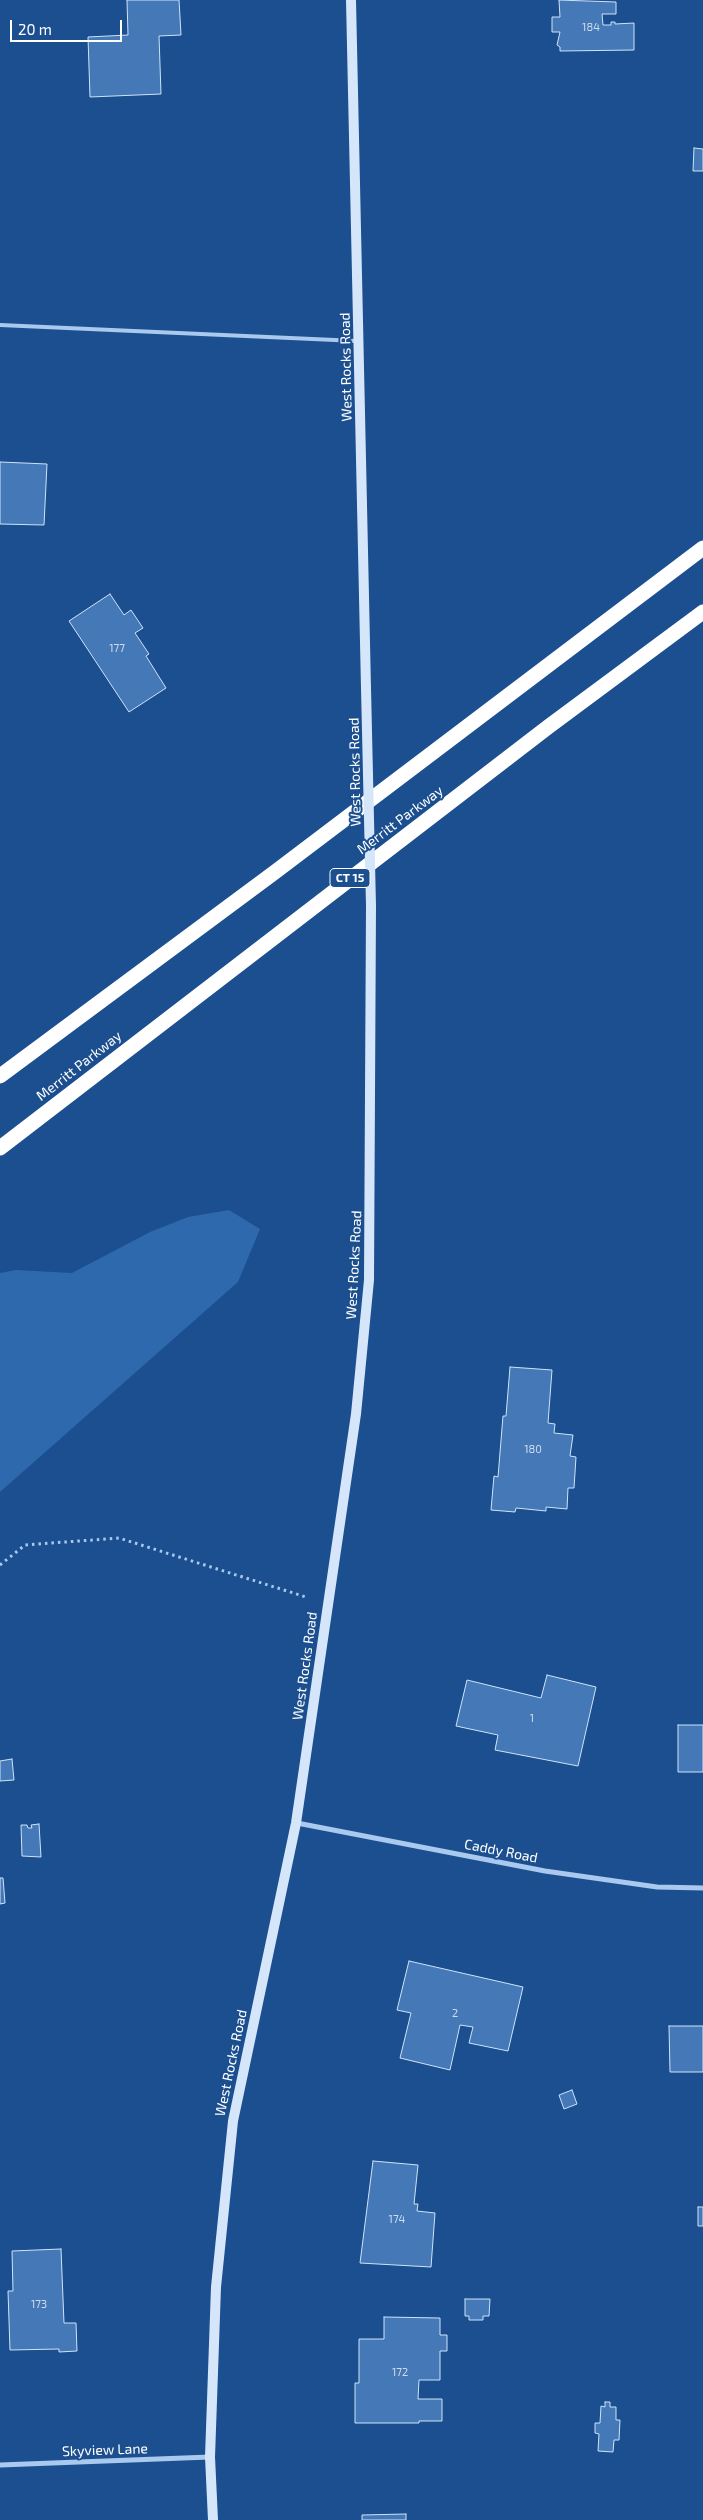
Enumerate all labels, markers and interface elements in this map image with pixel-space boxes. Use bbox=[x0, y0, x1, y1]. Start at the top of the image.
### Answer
scale bar bbox=[12, 10, 125, 42]
text: 20 m bbox=[18, 20, 52, 38]
house number: 184 bbox=[582, 20, 600, 34]
street label: West Rocks Road bbox=[337, 312, 355, 422]
house number: 177 bbox=[109, 641, 125, 655]
street label: West Rocks Road bbox=[346, 717, 364, 827]
street label: Merritt Parkway bbox=[354, 782, 446, 858]
road number: CT 15 bbox=[330, 868, 370, 888]
street label: Merritt Parkway bbox=[33, 1028, 125, 1104]
street label: West Rocks Road bbox=[343, 1210, 365, 1320]
house number: 180 bbox=[524, 1442, 542, 1456]
street label: West Rocks Road bbox=[289, 1611, 321, 1721]
house number: 1 bbox=[530, 1711, 534, 1725]
street label: Caddy Road bbox=[463, 1836, 539, 1866]
house number: 2 bbox=[452, 2006, 458, 2020]
street label: West Rocks Road bbox=[211, 2008, 251, 2118]
house number: 174 bbox=[389, 2212, 405, 2226]
house number: 173 bbox=[31, 2297, 47, 2311]
house number: 172 bbox=[392, 2365, 408, 2379]
street label: Skyview Lane bbox=[62, 2440, 148, 2460]

